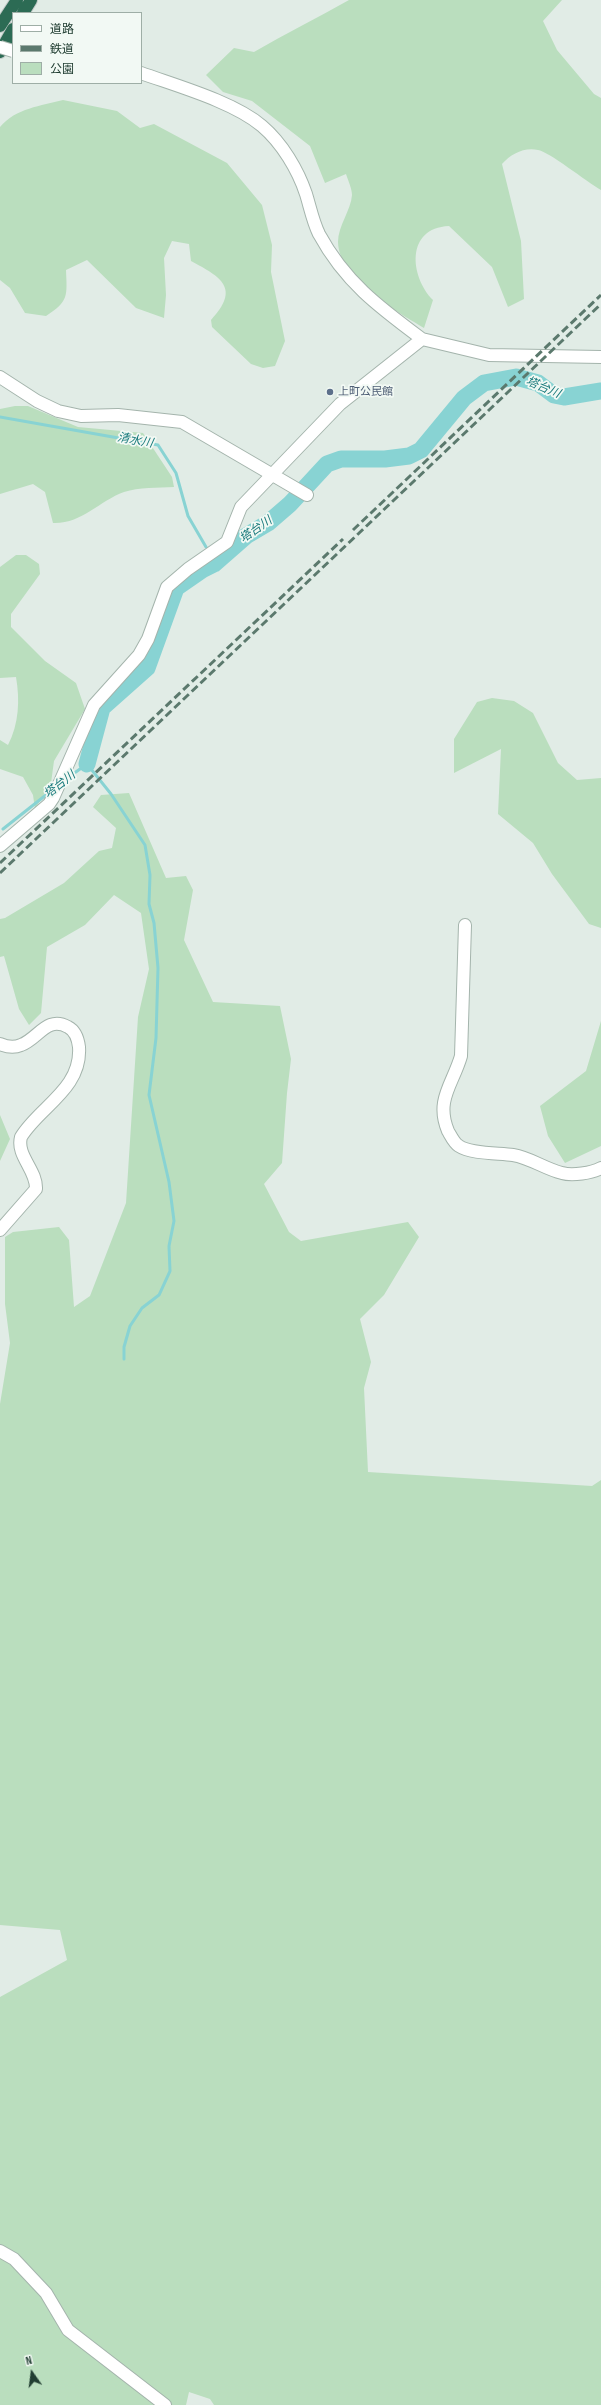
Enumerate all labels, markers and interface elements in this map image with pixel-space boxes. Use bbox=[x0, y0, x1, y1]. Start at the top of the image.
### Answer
legend bbox=[12, 12, 142, 84]
text: 道路 bbox=[50, 22, 74, 37]
text: 鉄道 bbox=[50, 42, 74, 57]
text: 公園 bbox=[50, 62, 74, 77]
water label: 塔台川 bbox=[524, 374, 562, 402]
place label: 上町公民館 bbox=[338, 385, 393, 399]
marker: 上町公民館 bbox=[325, 387, 335, 397]
water label: 清水川 bbox=[116, 431, 154, 451]
water label: 塔台川 bbox=[237, 514, 275, 546]
water label: 塔台川 bbox=[41, 768, 79, 802]
north arrow bbox=[12, 2353, 52, 2393]
text: N bbox=[25, 2354, 33, 2368]

